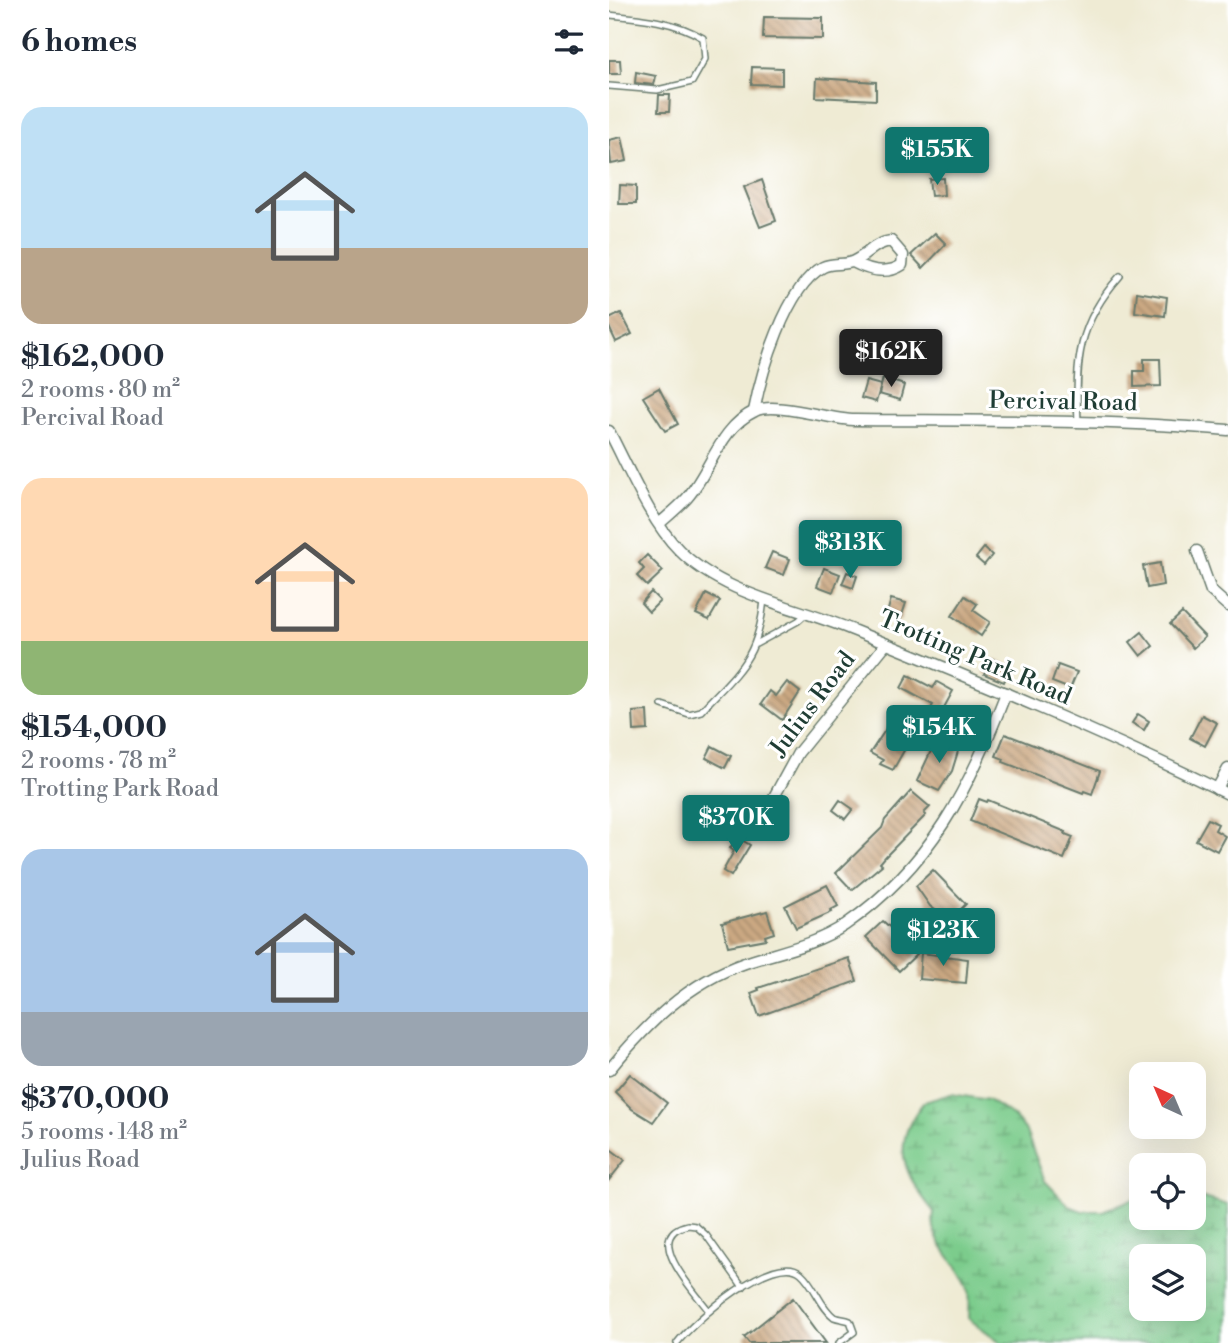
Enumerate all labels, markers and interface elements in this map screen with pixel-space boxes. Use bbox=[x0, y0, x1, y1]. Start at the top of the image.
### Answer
text: 6 homes bbox=[21, 23, 137, 61]
icon: filters bbox=[550, 23, 588, 61]
pin: $155K bbox=[888, 128, 986, 187]
text: $155K bbox=[901, 136, 973, 164]
icon: home bbox=[242, 153, 368, 279]
pin: $162K bbox=[842, 330, 940, 389]
text: $162,000 bbox=[21, 338, 164, 376]
text: $162K bbox=[855, 338, 927, 366]
text: 2 rooms · 80 m² bbox=[21, 376, 180, 404]
street label: Percival Road bbox=[988, 386, 1138, 418]
text: Percival Road bbox=[21, 404, 164, 432]
pin: $313K bbox=[801, 520, 899, 580]
icon: home bbox=[242, 524, 368, 650]
text: $313K bbox=[815, 529, 885, 557]
street label: Trotting Park Road bbox=[874, 604, 1076, 712]
street label: Julius Road bbox=[763, 645, 862, 763]
pin: $154K bbox=[890, 706, 988, 765]
text: $154,000 bbox=[21, 709, 167, 747]
text: $154K bbox=[902, 714, 976, 742]
text: 2 rooms · 78 m² bbox=[21, 747, 176, 775]
text: Trotting Park Road bbox=[21, 775, 219, 803]
pin: $370K bbox=[687, 796, 785, 855]
text: $370K bbox=[698, 804, 774, 832]
icon: home bbox=[242, 895, 368, 1021]
pin: $123K bbox=[894, 908, 992, 968]
text: $123K bbox=[907, 917, 979, 945]
north arrow bbox=[1129, 1062, 1206, 1139]
map controls bbox=[1129, 1062, 1206, 1321]
text: $370,000 bbox=[21, 1080, 169, 1118]
text: 5 rooms · 148 m² bbox=[21, 1118, 187, 1146]
text: Julius Road bbox=[21, 1146, 140, 1174]
button: locate bbox=[1129, 1153, 1206, 1230]
button: layers bbox=[1129, 1244, 1206, 1321]

